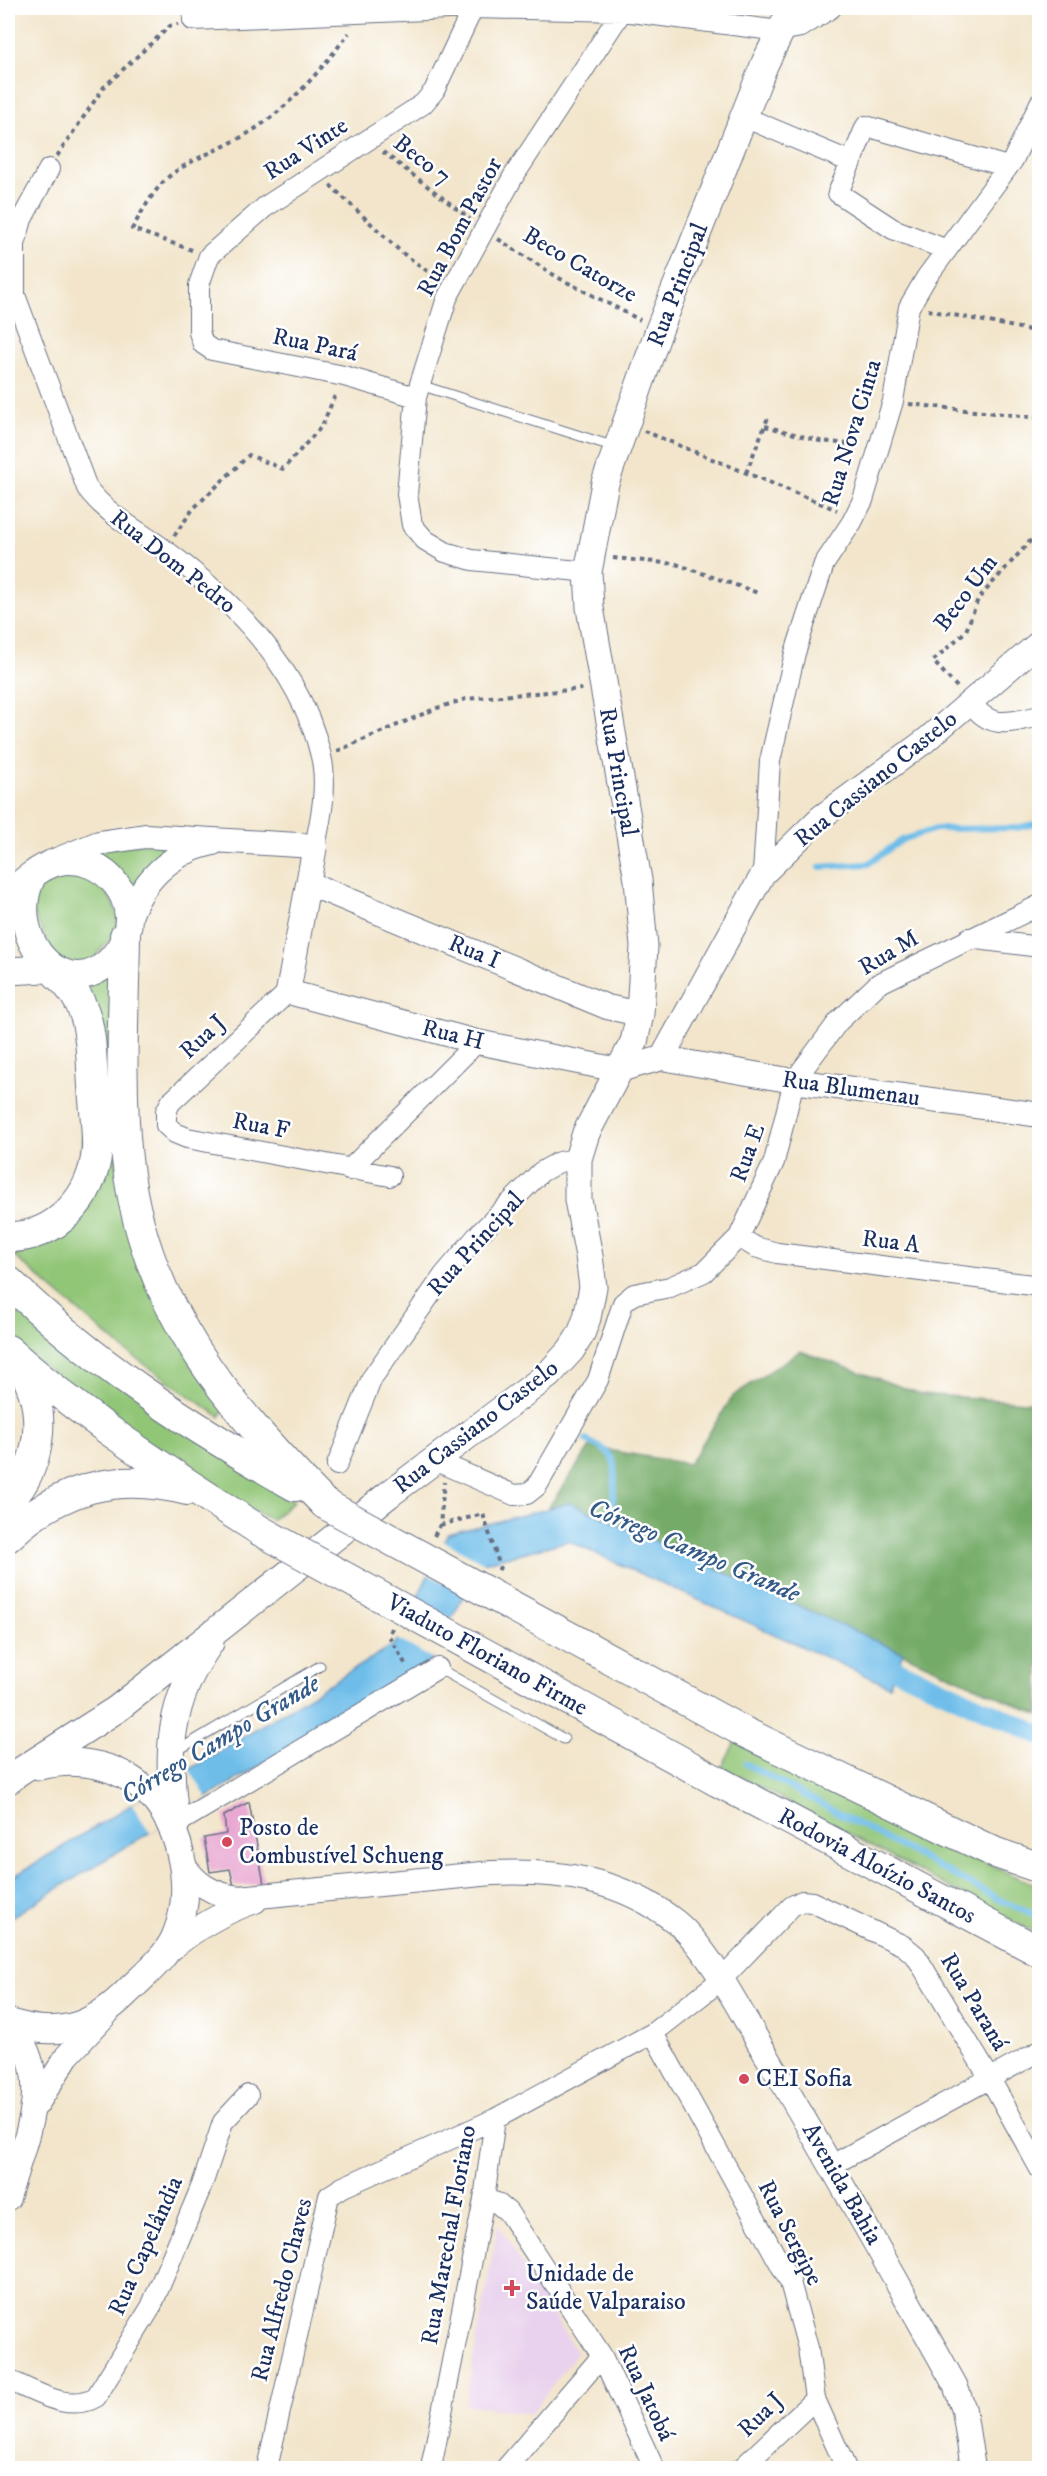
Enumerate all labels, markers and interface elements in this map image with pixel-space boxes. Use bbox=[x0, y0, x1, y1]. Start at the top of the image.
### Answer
street label: Rua Vinte bbox=[258, 111, 354, 187]
street label: Beco 7 bbox=[387, 128, 457, 192]
street label: Rua Bom Pastor bbox=[411, 152, 509, 302]
street label: Rua Principal bbox=[641, 218, 716, 351]
street label: Beco Catorze bbox=[518, 220, 643, 310]
street label: Rua Pará bbox=[270, 321, 361, 369]
street label: Rua Nova Cinta bbox=[815, 355, 889, 510]
street label: Rua Dom Pedro bbox=[104, 503, 242, 621]
street label: Beco Um bbox=[927, 549, 1005, 637]
street label: Rua Cassiano Castelo bbox=[788, 704, 964, 854]
street label: Rua Principal bbox=[592, 705, 644, 840]
street label: Rua M bbox=[853, 923, 925, 983]
street label: Rua I bbox=[444, 928, 504, 976]
street label: Rua J bbox=[174, 1008, 232, 1066]
street label: Rua H bbox=[419, 1013, 487, 1057]
street label: Rua Blumenau bbox=[780, 1064, 922, 1114]
street label: Rua F bbox=[230, 1106, 292, 1146]
street label: Rua E bbox=[724, 1120, 772, 1186]
street label: Rua Principal bbox=[421, 1185, 531, 1302]
street label: Rua A bbox=[860, 1224, 922, 1261]
street label: Rua Cassiano Castelo bbox=[387, 1353, 565, 1501]
water label: Córrego Campo Grande bbox=[583, 1491, 806, 1611]
street label: Viaduto Floriano Firme bbox=[380, 1587, 593, 1723]
water label: Córrego Campo Grande bbox=[114, 1667, 327, 1813]
street label: Rodovia Aloízio Santos bbox=[773, 1801, 981, 1931]
place label: Posto de Combustível Schueng bbox=[239, 1813, 444, 1871]
marker: Posto de Combustível Schueng bbox=[220, 1835, 234, 1849]
street label: Rua Paraná bbox=[933, 1948, 1015, 2057]
place label: CEI Sofia bbox=[756, 2064, 853, 2094]
marker: CEI Sofia bbox=[737, 2072, 751, 2086]
street label: Avenida Bahia bbox=[795, 2118, 889, 2251]
street label: Rua Marechal Floriano bbox=[415, 2123, 483, 2347]
street label: Rua Capelândia bbox=[102, 2171, 190, 2320]
street label: Rua Sergipe bbox=[751, 2175, 829, 2291]
street label: Rua Alfredo Chaves bbox=[245, 2195, 319, 2385]
place label: Unidade de Saúde Valparaiso bbox=[526, 2259, 686, 2317]
marker: Unidade de Saúde Valparaiso bbox=[503, 2279, 521, 2297]
street label: Rua Jatobá bbox=[611, 2340, 682, 2447]
street label: Rua J bbox=[732, 2386, 790, 2444]

